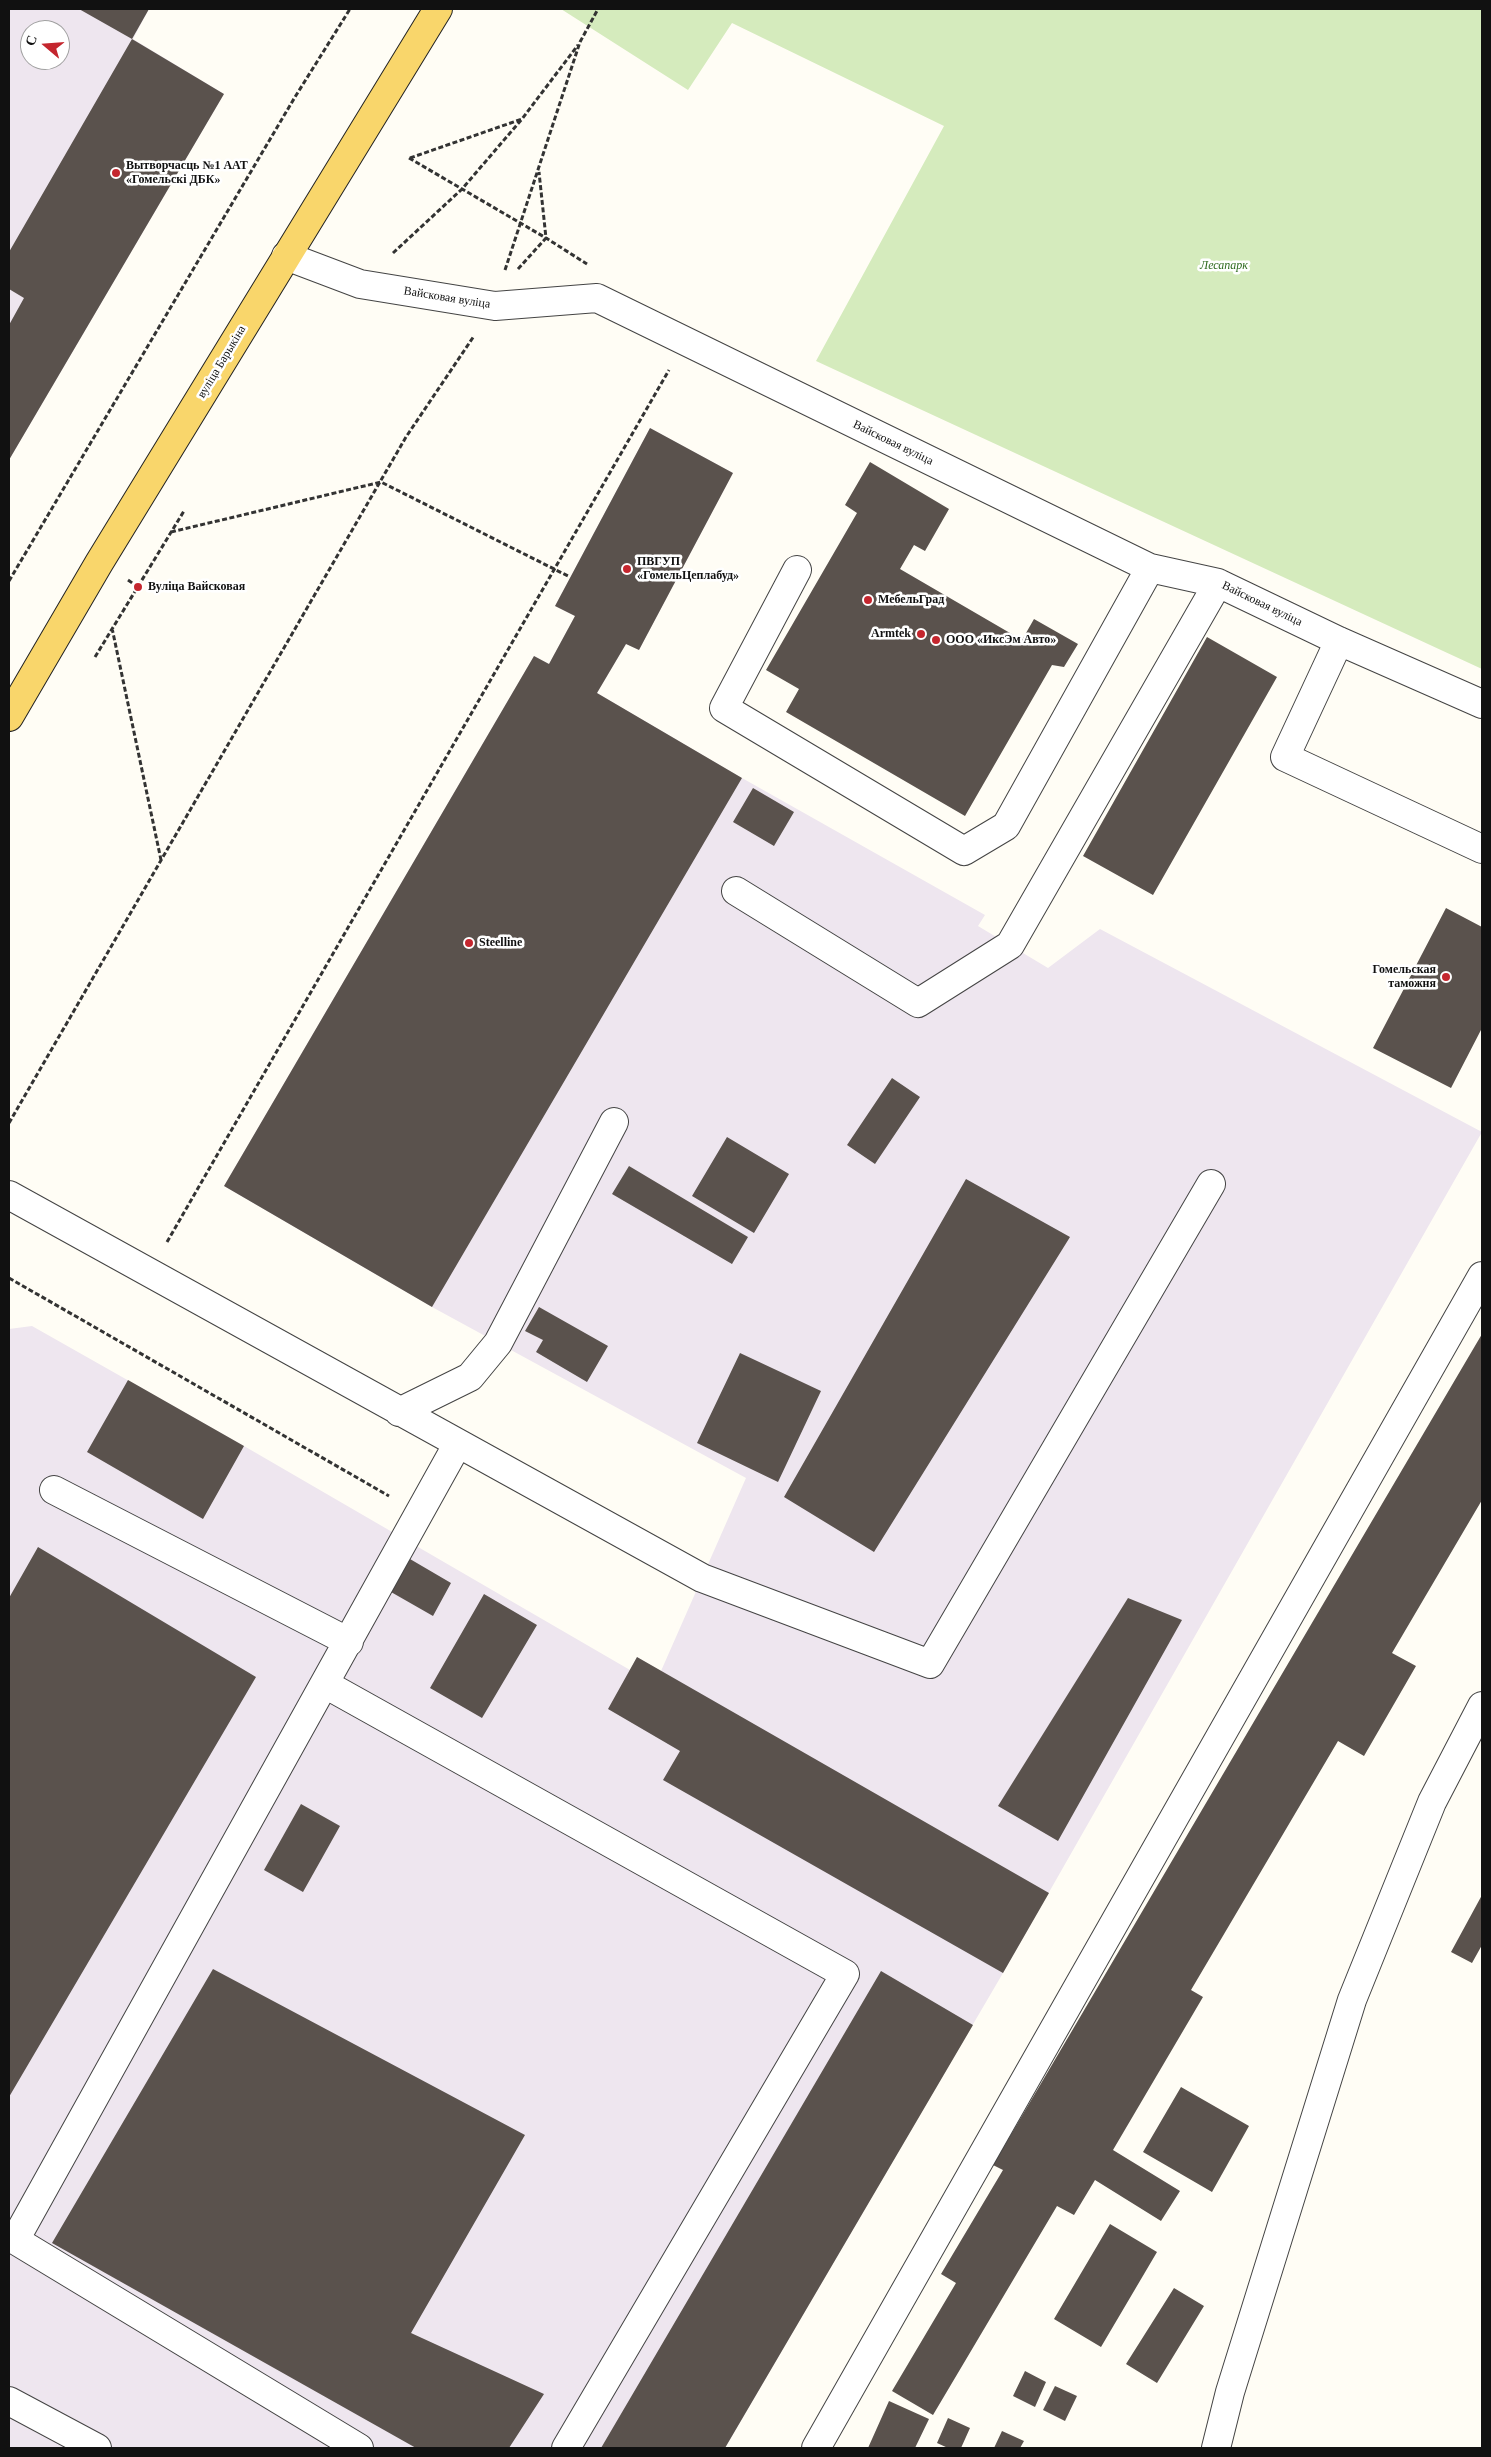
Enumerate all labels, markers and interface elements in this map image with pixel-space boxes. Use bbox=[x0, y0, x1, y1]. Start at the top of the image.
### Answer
north arrow bbox=[20, 20, 70, 70]
text: С bbox=[23, 33, 40, 48]
place label: Вытворчасць №1 ААТ «Гомельскі ДБК» bbox=[126, 159, 248, 187]
marker: Вытворчасць №1 ААТ «Гомельскі ДБК» bbox=[110, 167, 122, 179]
park label: Лесапарк bbox=[1200, 259, 1248, 273]
street label: Вайсковая вуліца bbox=[403, 284, 491, 312]
street label: вуліца Барыкіна bbox=[195, 323, 249, 401]
street label: Вайсковая вуліца bbox=[851, 417, 935, 469]
place label: ПВГУП «ГомельЦеплабуд» bbox=[637, 555, 739, 583]
marker: ПВГУП «ГомельЦеплабуд» bbox=[621, 563, 633, 575]
street label: Вайсковая вуліца bbox=[1220, 578, 1304, 630]
place label: Вуліца Вайсковая bbox=[148, 580, 245, 594]
marker: Вуліца Вайсковая bbox=[132, 581, 144, 593]
place label: МебельГрад bbox=[878, 593, 944, 607]
marker: МебельГрад bbox=[862, 594, 874, 606]
place label: Armtek bbox=[871, 627, 911, 641]
marker: Armtek bbox=[915, 628, 927, 640]
place label: ООО «ИксЭм Авто» bbox=[946, 633, 1056, 647]
marker: ООО «ИксЭм Авто» bbox=[930, 634, 942, 646]
place label: Steelline bbox=[479, 936, 522, 950]
marker: Steelline bbox=[463, 937, 475, 949]
place label: Гомельская таможня bbox=[1373, 963, 1436, 991]
marker: Гомельская таможня bbox=[1440, 971, 1452, 983]

